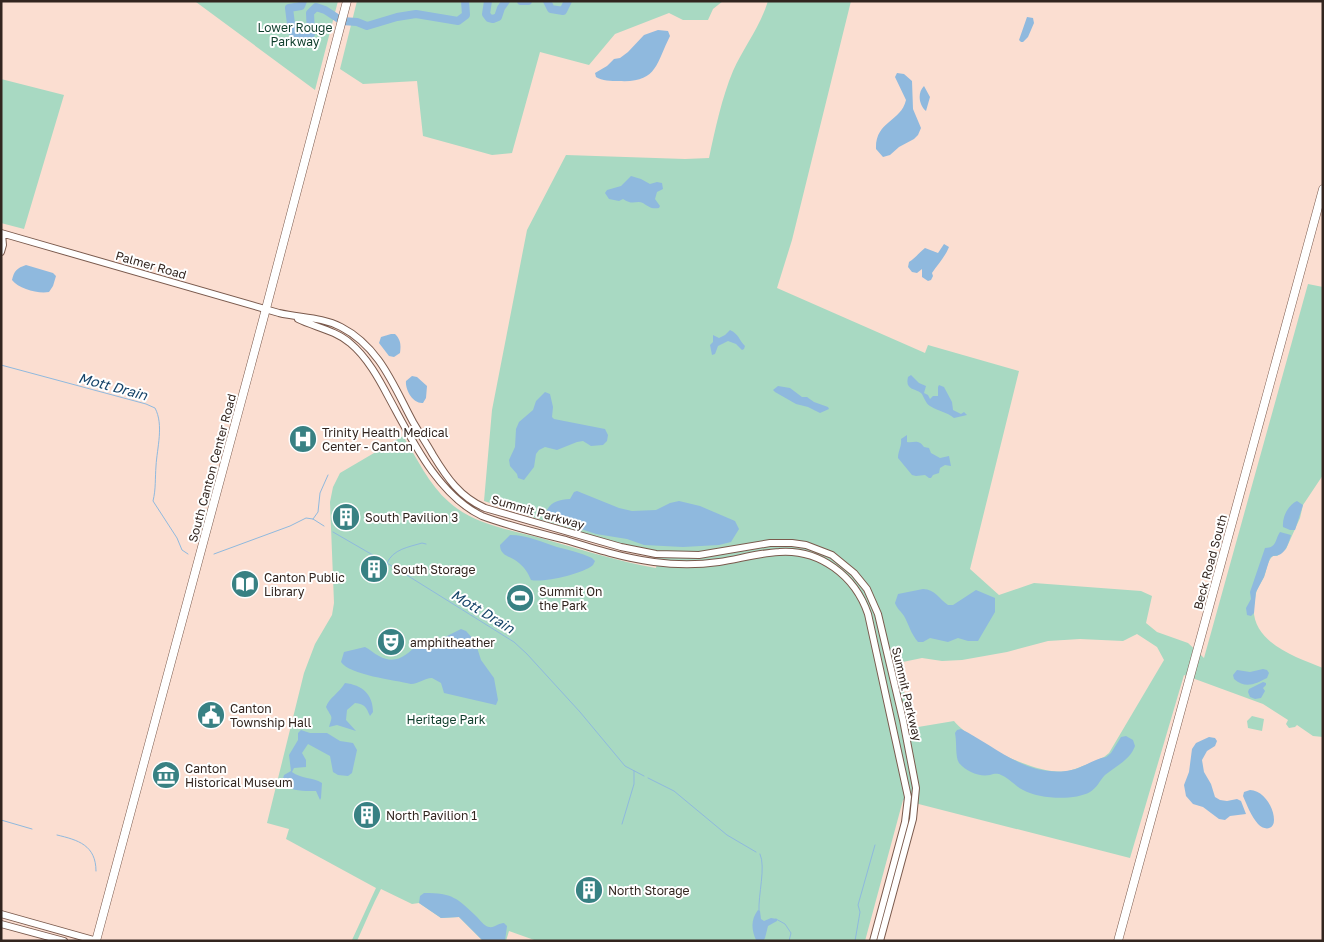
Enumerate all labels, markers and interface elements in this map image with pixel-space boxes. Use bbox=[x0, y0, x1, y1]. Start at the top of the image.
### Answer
park label: Lower Rouge Parkway bbox=[258, 20, 332, 49]
street label: Palmer Road bbox=[114, 248, 188, 282]
water label: Mott Drain bbox=[77, 369, 151, 404]
street label: South Canton Center Road bbox=[185, 392, 239, 544]
hospital icon: Trinity Health Medical Center - Canton bbox=[288, 424, 318, 454]
place label: Trinity Health Medical Center - Canton bbox=[322, 425, 448, 454]
street label: Summit Parkway bbox=[490, 492, 586, 533]
building icon: South Pavilion 3 bbox=[331, 502, 361, 532]
place label: South Pavilion 3 bbox=[365, 510, 458, 525]
street label: Beck Road South bbox=[1190, 513, 1230, 611]
building icon: South Storage bbox=[359, 554, 389, 584]
place label: South Storage bbox=[393, 562, 475, 577]
library icon: Canton Public Library bbox=[230, 569, 260, 599]
place label: Canton Public Library bbox=[264, 570, 345, 599]
sports icon: Summit On the Park bbox=[505, 583, 535, 613]
place label: Summit On the Park bbox=[539, 584, 602, 613]
water label: Mott Drain bbox=[448, 586, 519, 637]
theatre icon: amphitheather bbox=[376, 627, 406, 657]
place label: amphitheather bbox=[410, 635, 495, 650]
street label: Summit Parkway bbox=[889, 646, 925, 743]
public building icon: Canton Township Hall bbox=[196, 700, 226, 730]
place label: Canton Township Hall bbox=[230, 701, 312, 730]
park label: Heritage Park bbox=[407, 712, 486, 727]
museum icon: Canton Historical Museum bbox=[151, 760, 181, 790]
place label: Canton Historical Museum bbox=[185, 761, 293, 790]
building icon: North Pavilion 1 bbox=[352, 800, 382, 830]
place label: North Pavilion 1 bbox=[386, 808, 477, 823]
building icon: North Storage bbox=[574, 875, 604, 905]
place label: North Storage bbox=[608, 883, 690, 898]

